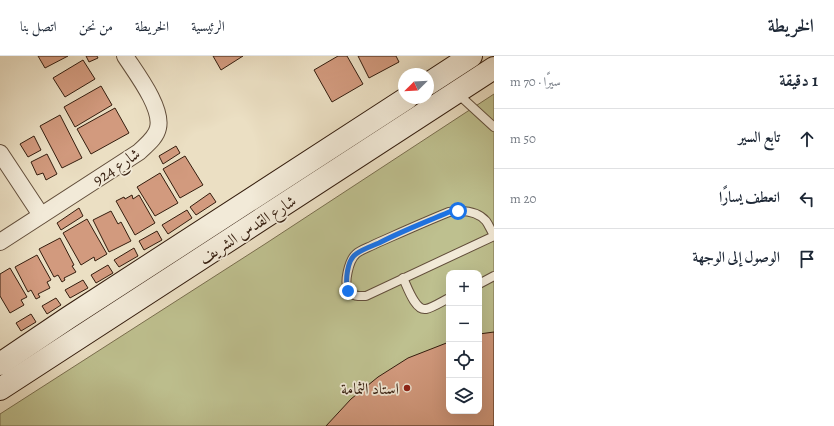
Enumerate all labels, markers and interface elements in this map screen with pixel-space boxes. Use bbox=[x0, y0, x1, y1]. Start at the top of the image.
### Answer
text: الخريطة bbox=[768, 13, 814, 39]
text: اتصل بنا bbox=[20, 17, 57, 36]
text: من نحن bbox=[79, 17, 113, 36]
text: الخريطة bbox=[135, 17, 169, 36]
text: الرئيسية bbox=[191, 17, 225, 36]
north arrow bbox=[398, 68, 434, 104]
text: 1 دقيقة bbox=[779, 69, 818, 92]
text: سيرًا · 70 m bbox=[510, 73, 561, 90]
text: تابع السير bbox=[738, 127, 780, 147]
icon: ahead bbox=[796, 128, 818, 150]
text: 50 m bbox=[510, 130, 536, 147]
street label: شارع 924 bbox=[88, 143, 146, 192]
text: انعطف يسارًا bbox=[719, 187, 780, 207]
icon: left bbox=[796, 188, 818, 210]
street label: شارع القدس الشريف bbox=[195, 190, 302, 271]
text: 20 m bbox=[510, 190, 537, 207]
route start bbox=[449, 202, 467, 220]
text: الوصول إلى الوجهة bbox=[693, 247, 780, 267]
icon: arrive bbox=[796, 248, 818, 270]
map controls bbox=[446, 270, 482, 414]
button: + bbox=[446, 270, 482, 306]
route end bbox=[339, 282, 357, 300]
button: − bbox=[446, 306, 482, 342]
button: locate bbox=[446, 342, 482, 378]
place label: استاد الثمامة bbox=[341, 378, 399, 400]
button: layers bbox=[446, 378, 482, 414]
marker: استاد الثمامة bbox=[402, 383, 412, 393]

